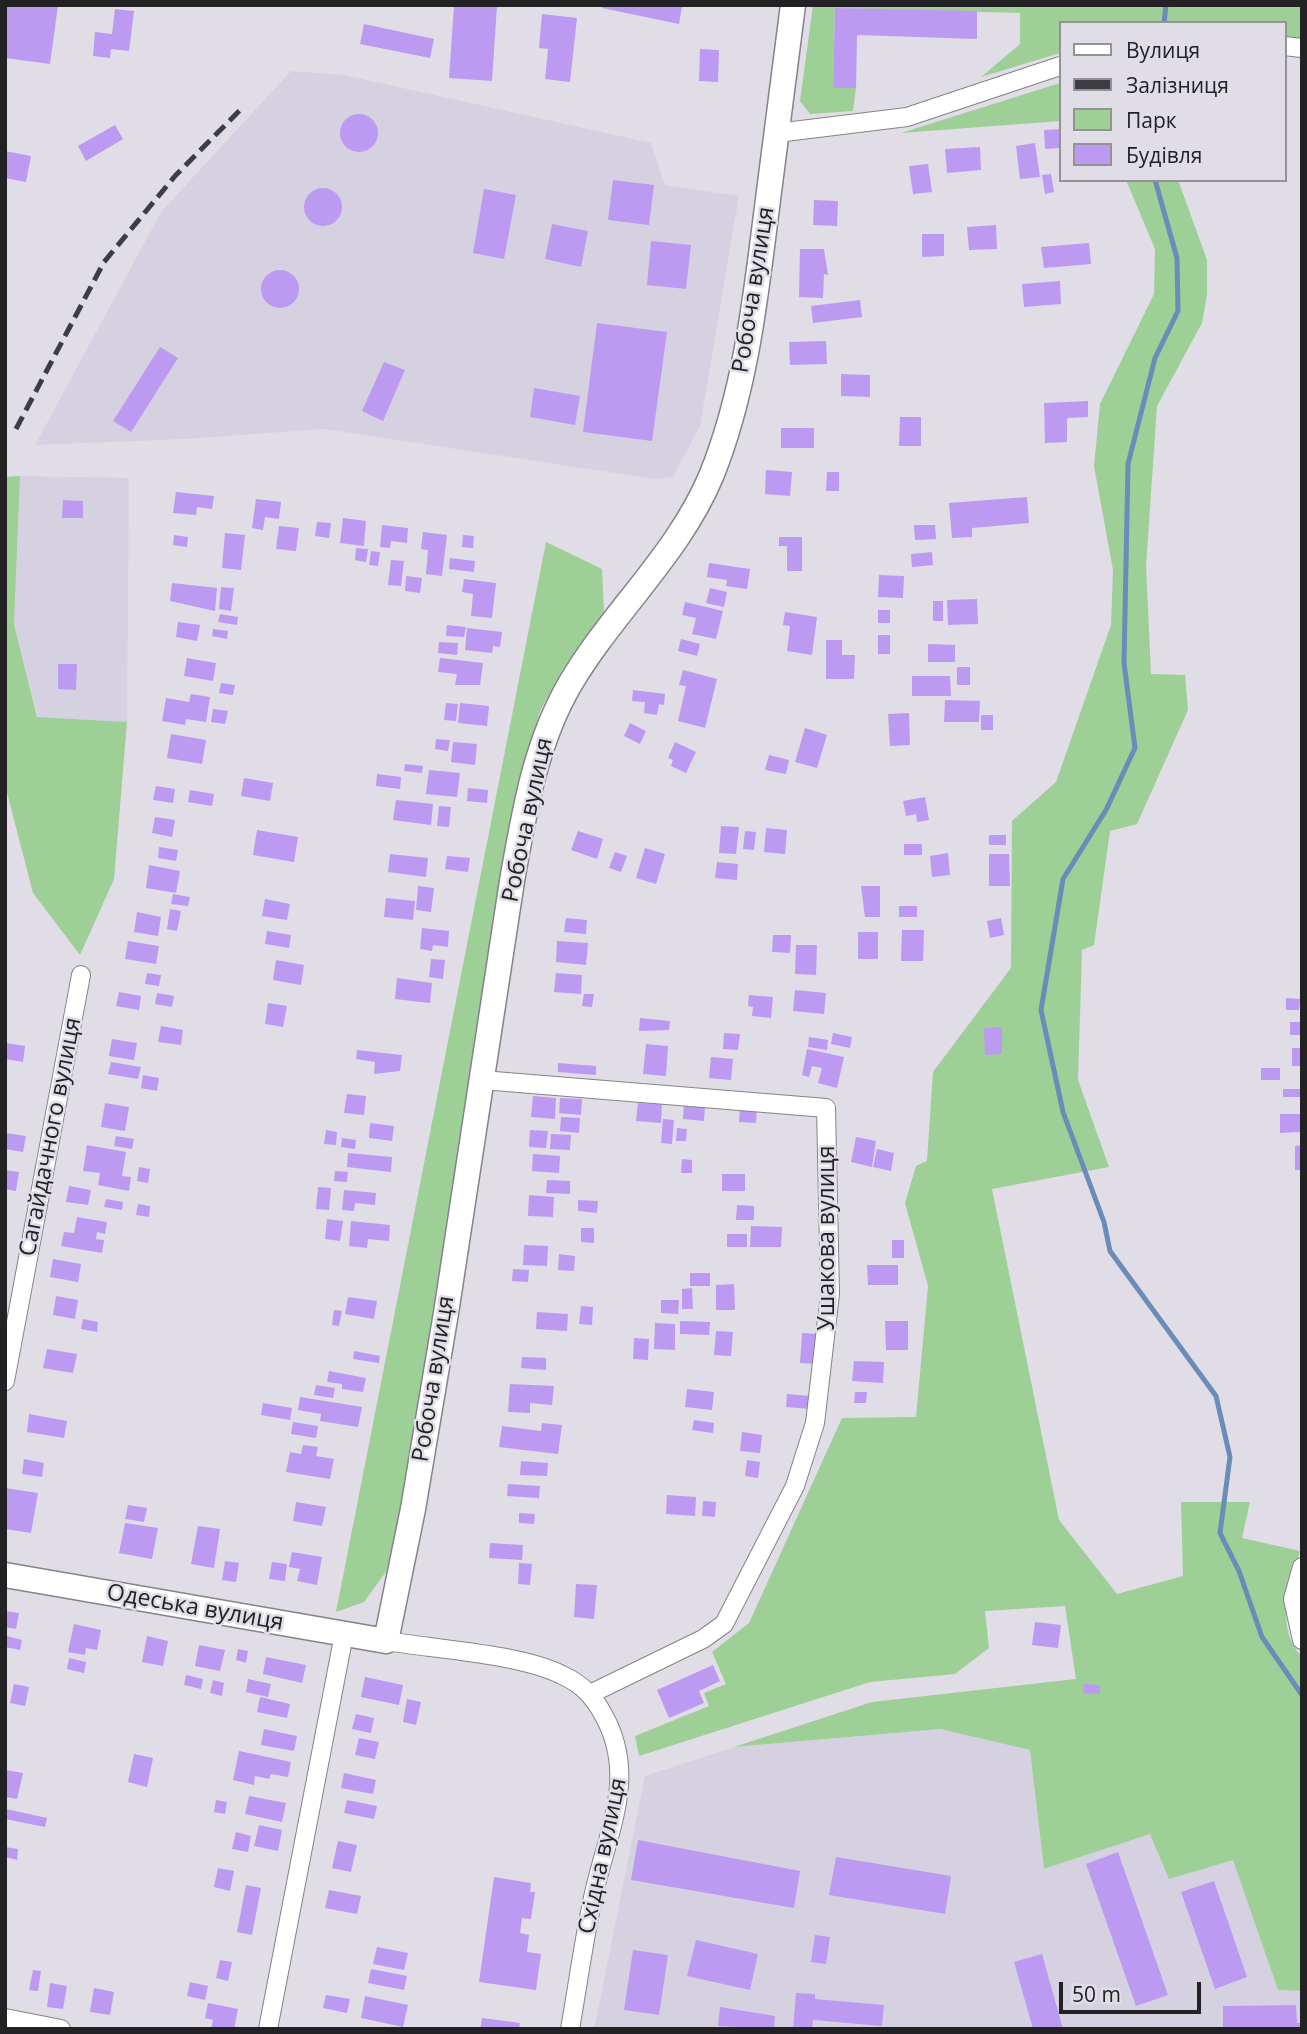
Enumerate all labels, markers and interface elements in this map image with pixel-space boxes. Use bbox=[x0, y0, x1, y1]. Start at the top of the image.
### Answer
legend bbox=[1058, 21, 1286, 182]
text: Вулиця bbox=[1126, 36, 1200, 64]
text: Залізниця bbox=[1126, 71, 1229, 99]
text: Парк bbox=[1126, 106, 1177, 134]
text: Будівля bbox=[1126, 141, 1202, 169]
street label: Робоча вулиця bbox=[727, 205, 781, 375]
street label: Робоча вулиця bbox=[497, 735, 559, 905]
street label: Сагайдачного вулиця bbox=[14, 1015, 88, 1259]
street label: Ушакова вулиця bbox=[813, 1146, 841, 1330]
street label: Робоча вулиця bbox=[407, 1294, 461, 1464]
street label: Одеська вулиця bbox=[105, 1579, 285, 1637]
street label: Східна вулиця bbox=[573, 1776, 633, 1936]
scale bar bbox=[1062, 1968, 1204, 2012]
text: 50 m bbox=[1072, 1980, 1121, 2008]

